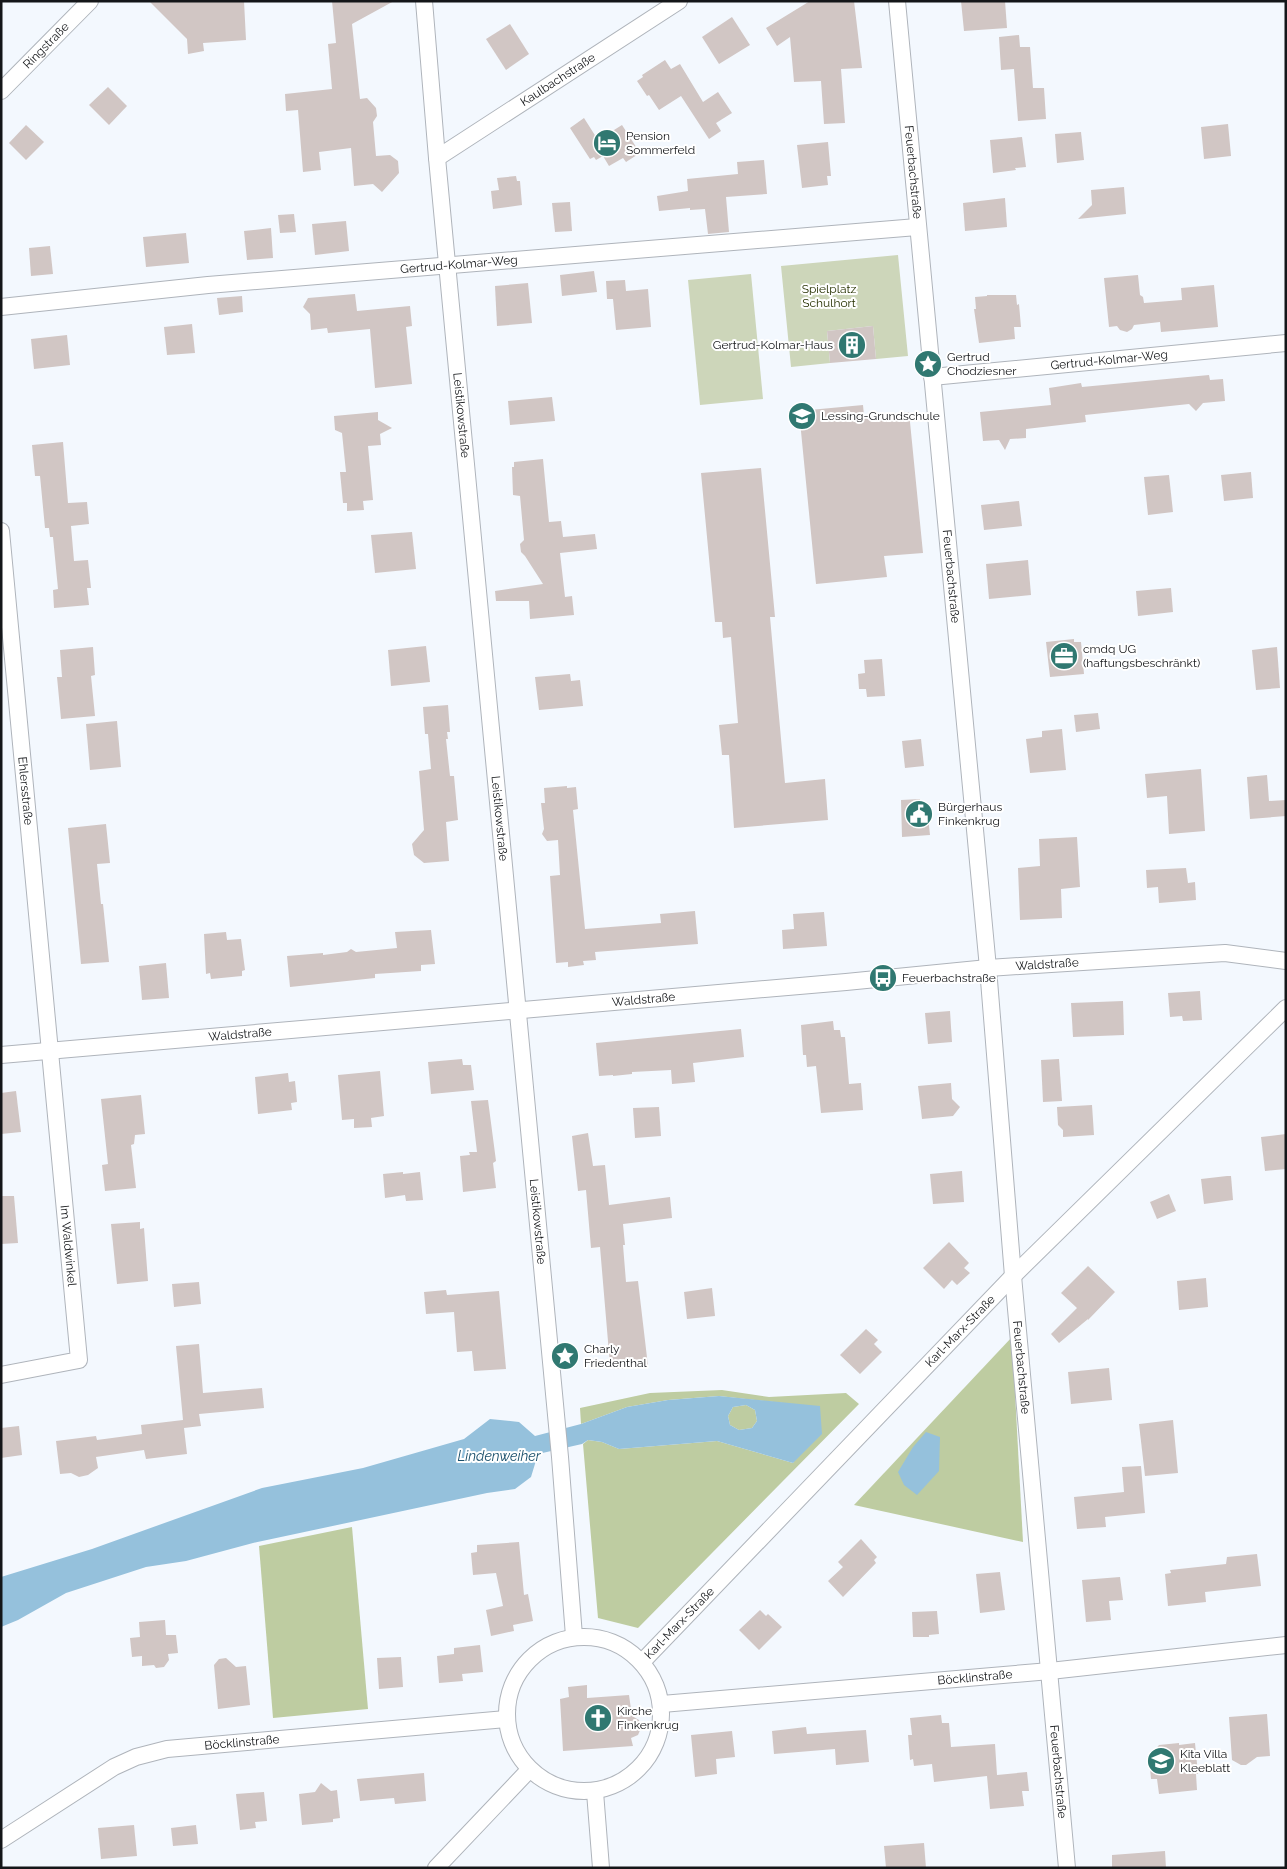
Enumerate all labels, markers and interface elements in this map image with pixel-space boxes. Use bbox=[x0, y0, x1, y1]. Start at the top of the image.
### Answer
street label: Ringstraße bbox=[20, 20, 72, 71]
street label: Kaulbachstraße bbox=[518, 50, 598, 109]
street label: Feuerbachstraße bbox=[902, 125, 924, 220]
hotel icon: Pension Sommerfeld bbox=[592, 128, 622, 158]
place label: Pension Sommerfeld bbox=[626, 129, 695, 157]
street label: Gertrud-Kolmar-Weg bbox=[400, 253, 518, 276]
park label: Spielplatz Schulhort bbox=[802, 282, 856, 310]
building icon: Gertrud-Kolmar-Haus bbox=[837, 330, 867, 360]
place label: Gertrud-Kolmar-Haus bbox=[713, 338, 833, 352]
street label: Gertrud-Kolmar-Weg bbox=[1050, 347, 1168, 373]
place icon: Gertrud Chodziesner bbox=[913, 349, 943, 379]
place label: Gertrud Chodziesner bbox=[947, 350, 1017, 378]
street label: Leistikowstraße bbox=[450, 372, 472, 459]
school or university icon: Lessing-Grundschule bbox=[787, 401, 817, 431]
place label: Lessing-Grundschule bbox=[821, 409, 940, 423]
street label: Feuerbachstraße bbox=[940, 529, 963, 624]
office icon: cmdq UG (haftungsbeschränkt) bbox=[1049, 641, 1079, 671]
place label: cmdq UG (haftungsbeschränkt) bbox=[1083, 642, 1200, 670]
street label: Ehlersstraße bbox=[15, 756, 36, 826]
street label: Leistikowstraße bbox=[489, 775, 511, 862]
public building icon: Bürgerhaus Finkenkrug bbox=[904, 799, 934, 829]
place label: Bürgerhaus Finkenkrug bbox=[938, 800, 1003, 828]
street label: Waldstraße bbox=[1015, 955, 1079, 973]
bus stop icon: Feuerbachstraße bbox=[868, 963, 898, 993]
place label: Feuerbachstraße bbox=[902, 971, 996, 985]
street label: Waldstraße bbox=[611, 990, 676, 1009]
street label: Waldstraße bbox=[208, 1025, 272, 1044]
street label: Leistikowstraße bbox=[527, 1178, 549, 1265]
street label: Im Waldwinkel bbox=[57, 1205, 79, 1288]
street label: Karl-Marx-Straße bbox=[922, 1292, 998, 1370]
street label: Feuerbachstraße bbox=[1010, 1320, 1033, 1415]
place icon: Charly Friedenthal bbox=[550, 1341, 580, 1371]
place label: Charly Friedenthal bbox=[584, 1342, 647, 1370]
water label: Lindenweiher bbox=[457, 1448, 542, 1464]
street label: Karl-Marx-Straße bbox=[642, 1584, 717, 1662]
street label: Böcklinstraße bbox=[937, 1667, 1013, 1688]
church icon: Kirche Finkenkrug bbox=[583, 1703, 613, 1733]
place label: Kirche Finkenkrug bbox=[617, 1704, 679, 1732]
street label: Feuerbachstraße bbox=[1047, 1724, 1069, 1819]
street label: Böcklinstraße bbox=[204, 1732, 280, 1753]
school or university icon: Kita Villa Kleeblatt bbox=[1146, 1746, 1176, 1776]
place label: Kita Villa Kleeblatt bbox=[1180, 1747, 1230, 1775]

